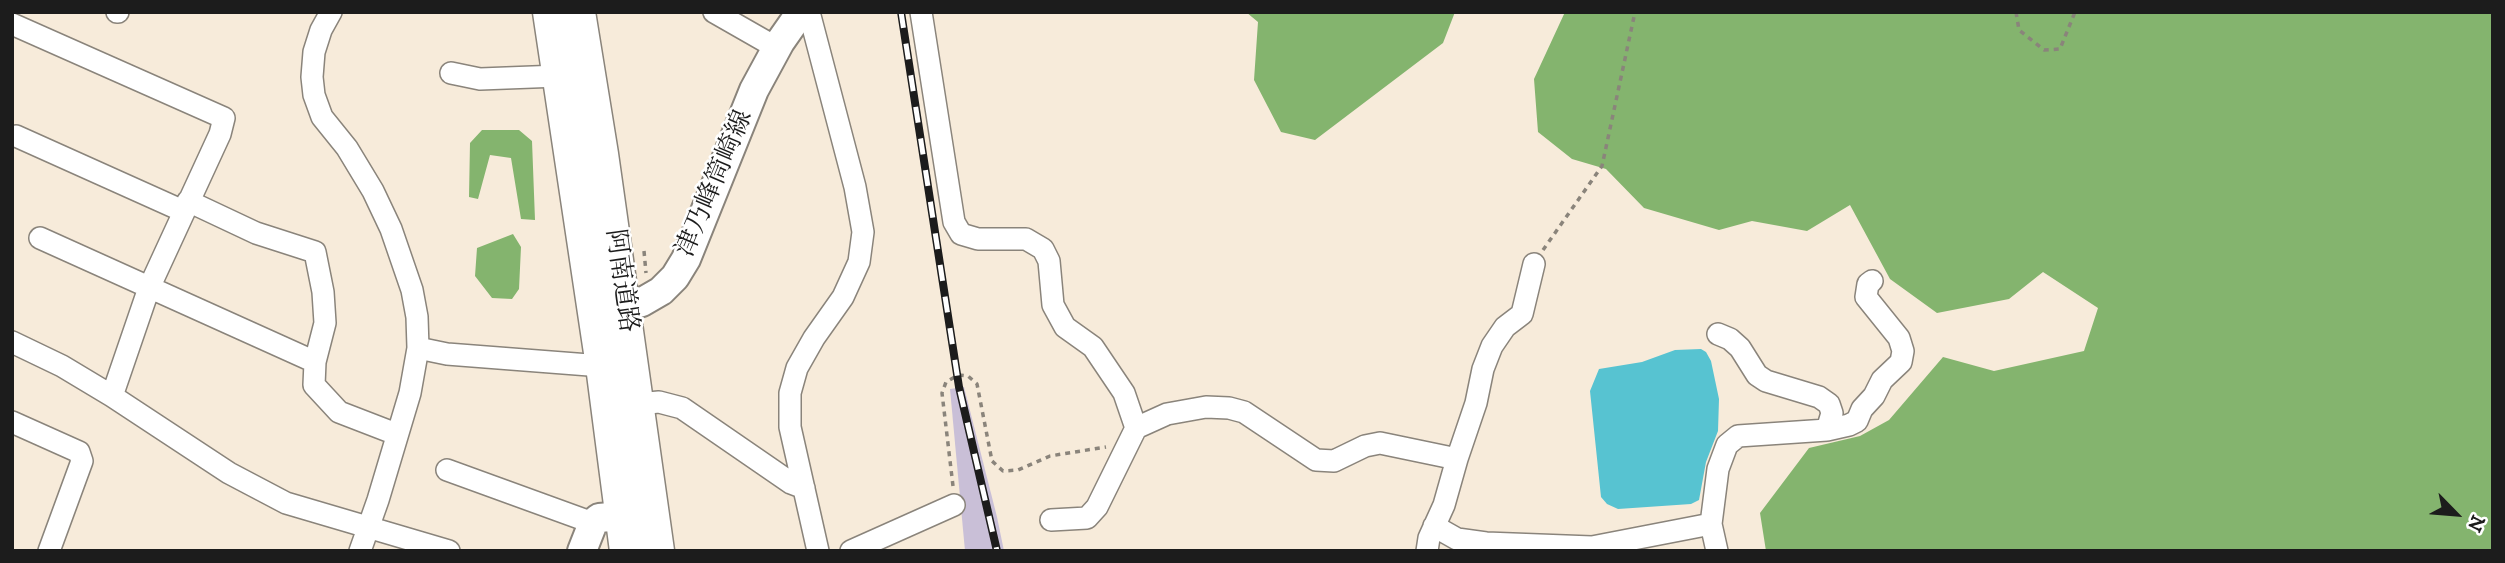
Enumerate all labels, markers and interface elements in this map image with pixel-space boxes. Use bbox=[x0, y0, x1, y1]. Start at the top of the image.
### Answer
street label: 津乃峰筒崎線 bbox=[671, 106, 761, 262]
street label: 阿南道路 bbox=[597, 227, 643, 335]
north arrow bbox=[2421, 479, 2491, 549]
text: N bbox=[2462, 511, 2489, 535]

